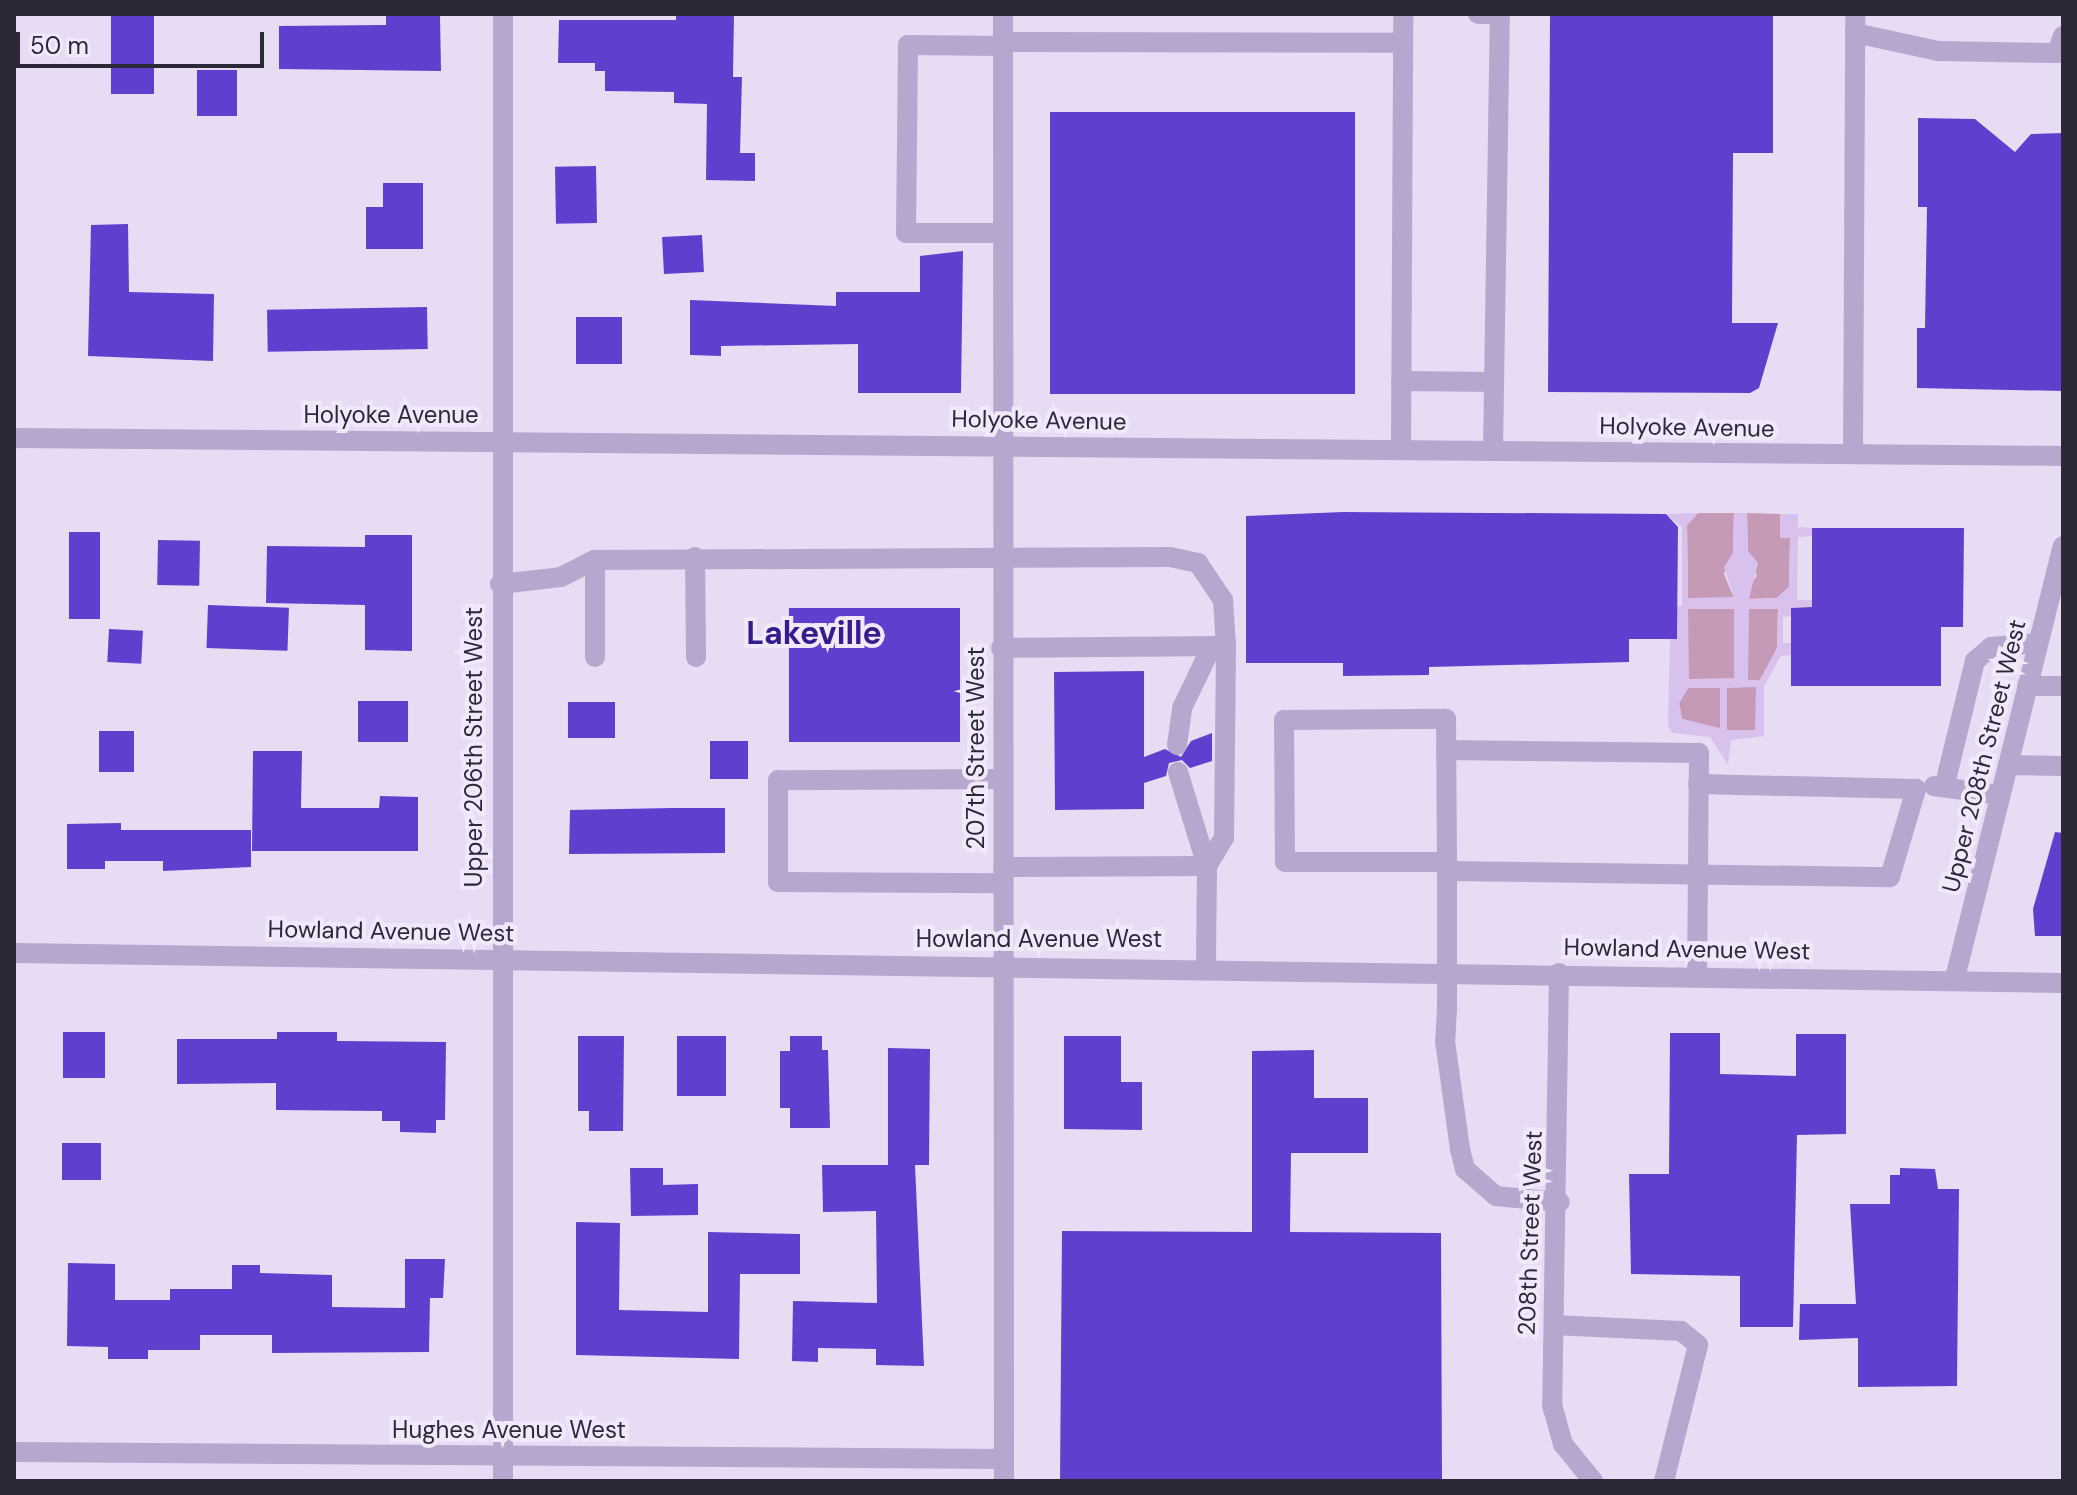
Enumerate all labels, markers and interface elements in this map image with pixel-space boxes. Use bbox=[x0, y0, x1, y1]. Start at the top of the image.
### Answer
scale bar bbox=[20, 16, 268, 66]
text: 50 m bbox=[30, 30, 89, 61]
street label: Holyoke Avenue bbox=[303, 401, 479, 429]
street label: Holyoke Avenue bbox=[951, 404, 1127, 436]
street label: Holyoke Avenue bbox=[1599, 411, 1775, 443]
street label: Upper 206th Street West bbox=[460, 607, 488, 887]
district label: Lakeville bbox=[746, 614, 882, 652]
street label: Upper 208th Street West bbox=[1936, 617, 2032, 895]
street label: 207th Street West bbox=[962, 646, 990, 850]
street label: Howland Avenue West bbox=[267, 914, 515, 948]
street label: Howland Avenue West bbox=[916, 925, 1162, 953]
street label: Howland Avenue West bbox=[1563, 932, 1811, 966]
street label: 208th Street West bbox=[1512, 1130, 1548, 1336]
street label: Hughes Avenue West bbox=[392, 1416, 626, 1444]

